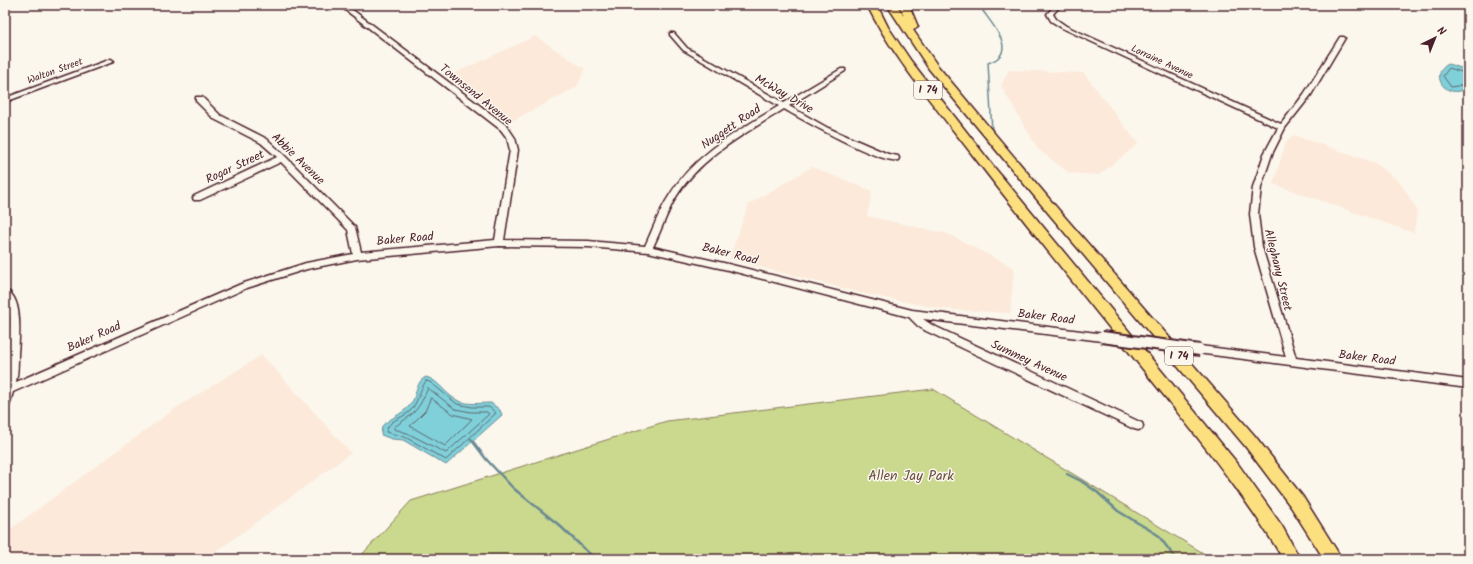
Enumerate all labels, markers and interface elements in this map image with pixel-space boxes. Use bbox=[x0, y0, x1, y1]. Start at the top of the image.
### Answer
north arrow bbox=[1415, 18, 1455, 58]
text: N bbox=[1432, 22, 1450, 40]
street label: Lorraine Avenue bbox=[1128, 41, 1196, 84]
street label: Walton Street bbox=[25, 54, 85, 88]
street label: Townsend Avenue bbox=[435, 59, 517, 131]
street label: McWay Drive bbox=[751, 69, 818, 119]
road number: I 74 bbox=[914, 81, 942, 99]
street label: Nuggett Road bbox=[697, 99, 766, 154]
street label: Abbie Avenue bbox=[267, 128, 330, 190]
street label: Rogar Street bbox=[202, 145, 268, 189]
street label: Baker Road bbox=[376, 227, 435, 251]
street label: Alleghany Street bbox=[1259, 227, 1297, 313]
street label: Baker Road bbox=[700, 238, 761, 270]
street label: Baker Road bbox=[1016, 304, 1077, 330]
street label: Baker Road bbox=[64, 316, 125, 357]
street label: Summey Avenue bbox=[988, 335, 1071, 387]
street label: Baker Road bbox=[1337, 345, 1398, 371]
road number: I 74 bbox=[1165, 347, 1193, 365]
park label: Allen Jay Park bbox=[868, 465, 954, 487]

